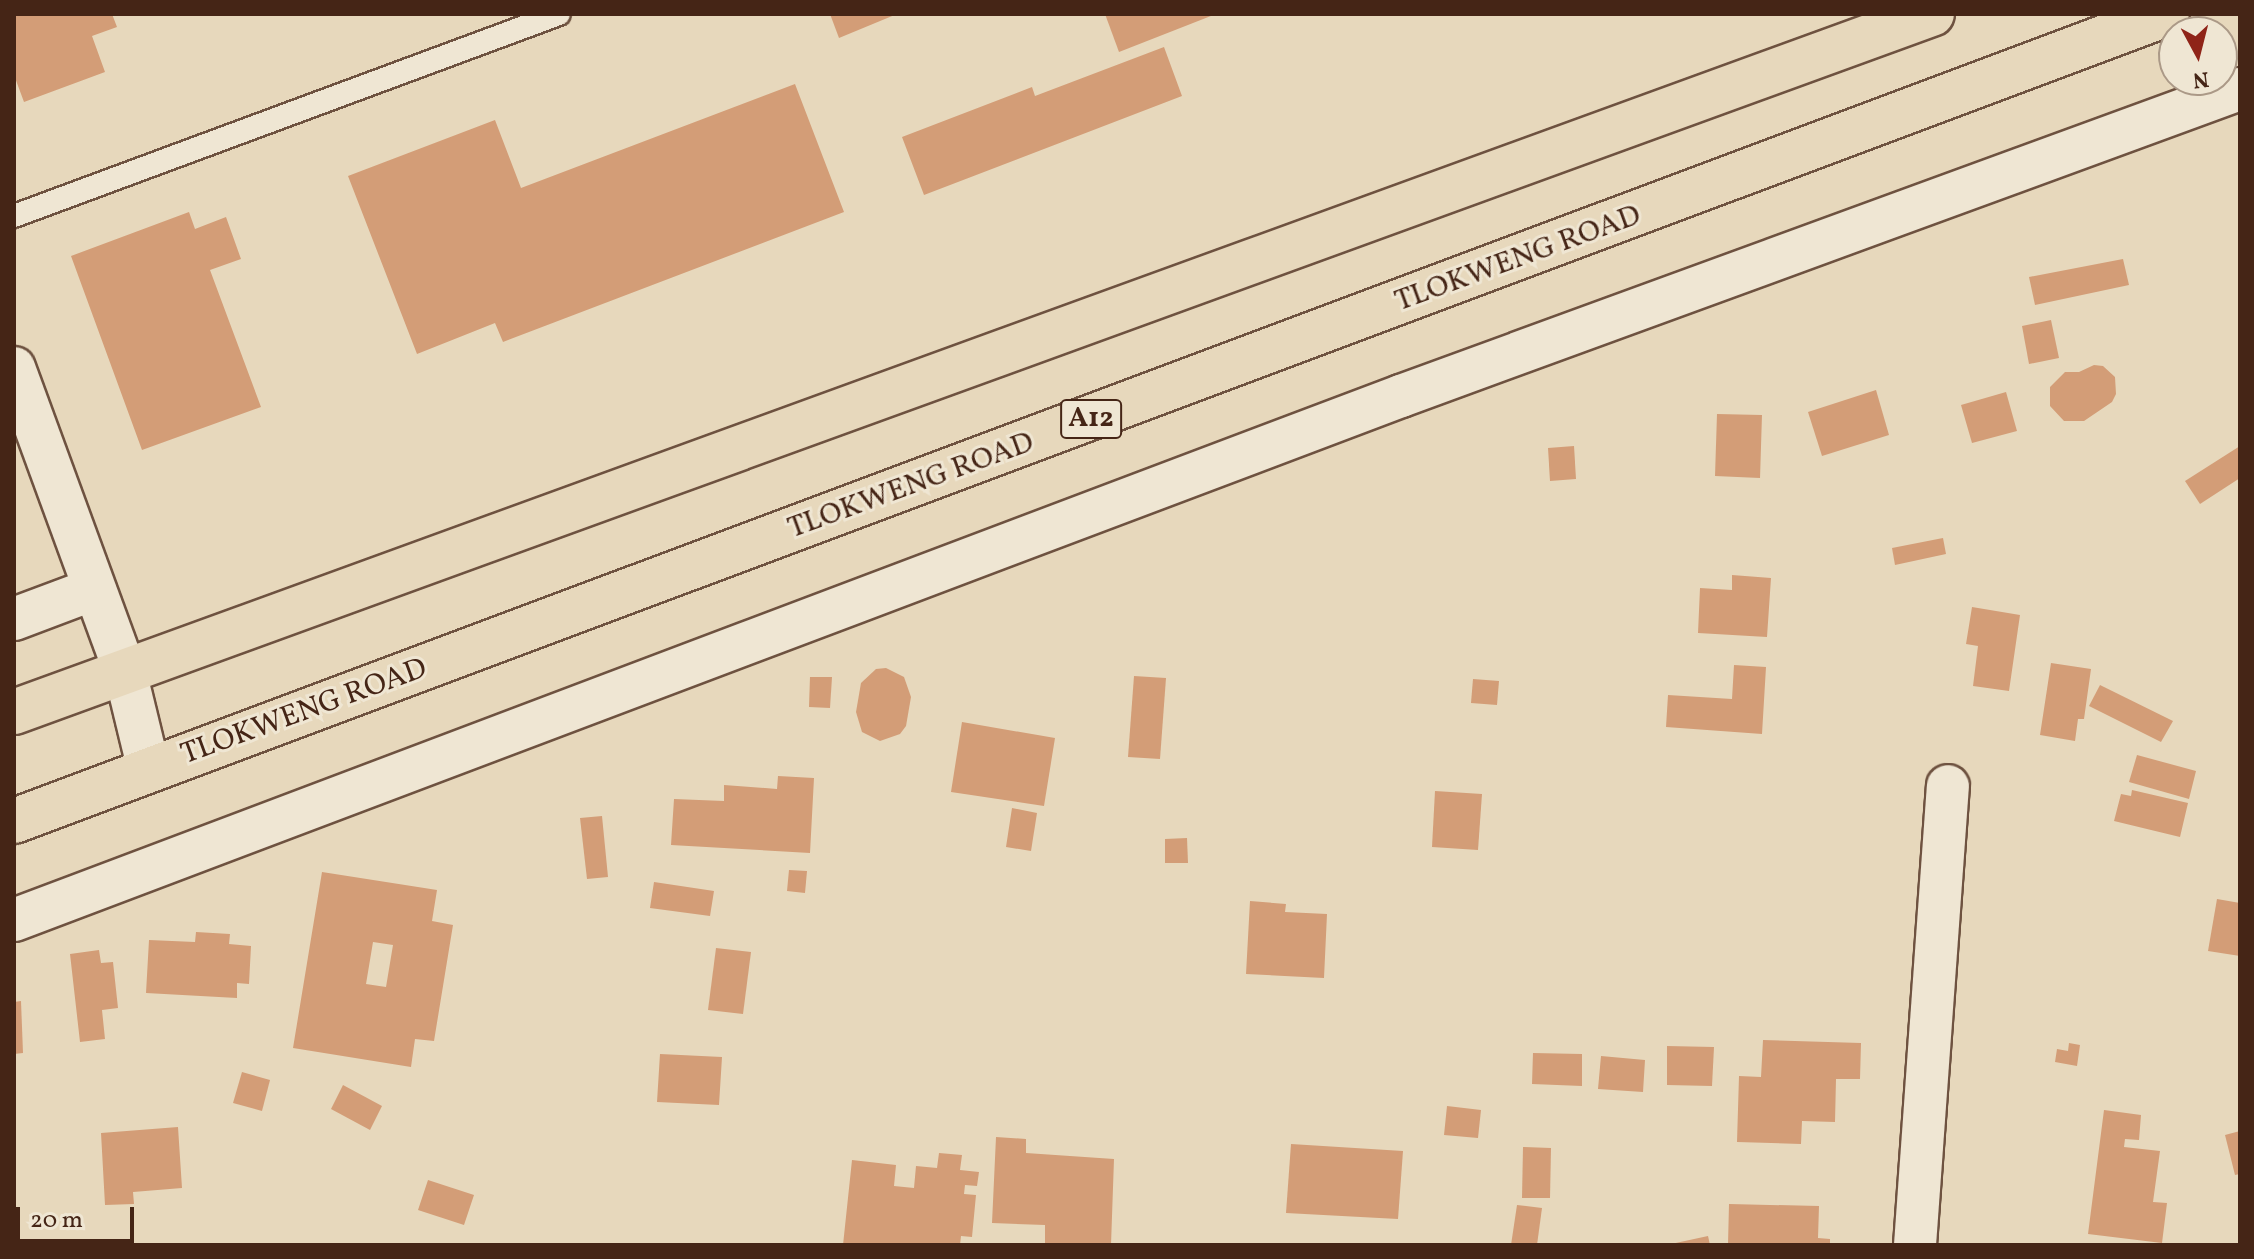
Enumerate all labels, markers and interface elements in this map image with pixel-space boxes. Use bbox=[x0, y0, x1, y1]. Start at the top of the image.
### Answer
north arrow bbox=[2158, 16, 2238, 96]
text: N bbox=[2191, 62, 2211, 95]
street label: TLOKWENG ROAD bbox=[1390, 198, 1646, 320]
road number: A12 bbox=[1059, 395, 1123, 443]
street label: TLOKWENG ROAD bbox=[783, 425, 1039, 547]
street label: TLOKWENG ROAD bbox=[176, 651, 432, 773]
scale bar bbox=[20, 1191, 138, 1241]
text: 20 m bbox=[30, 1204, 83, 1238]

